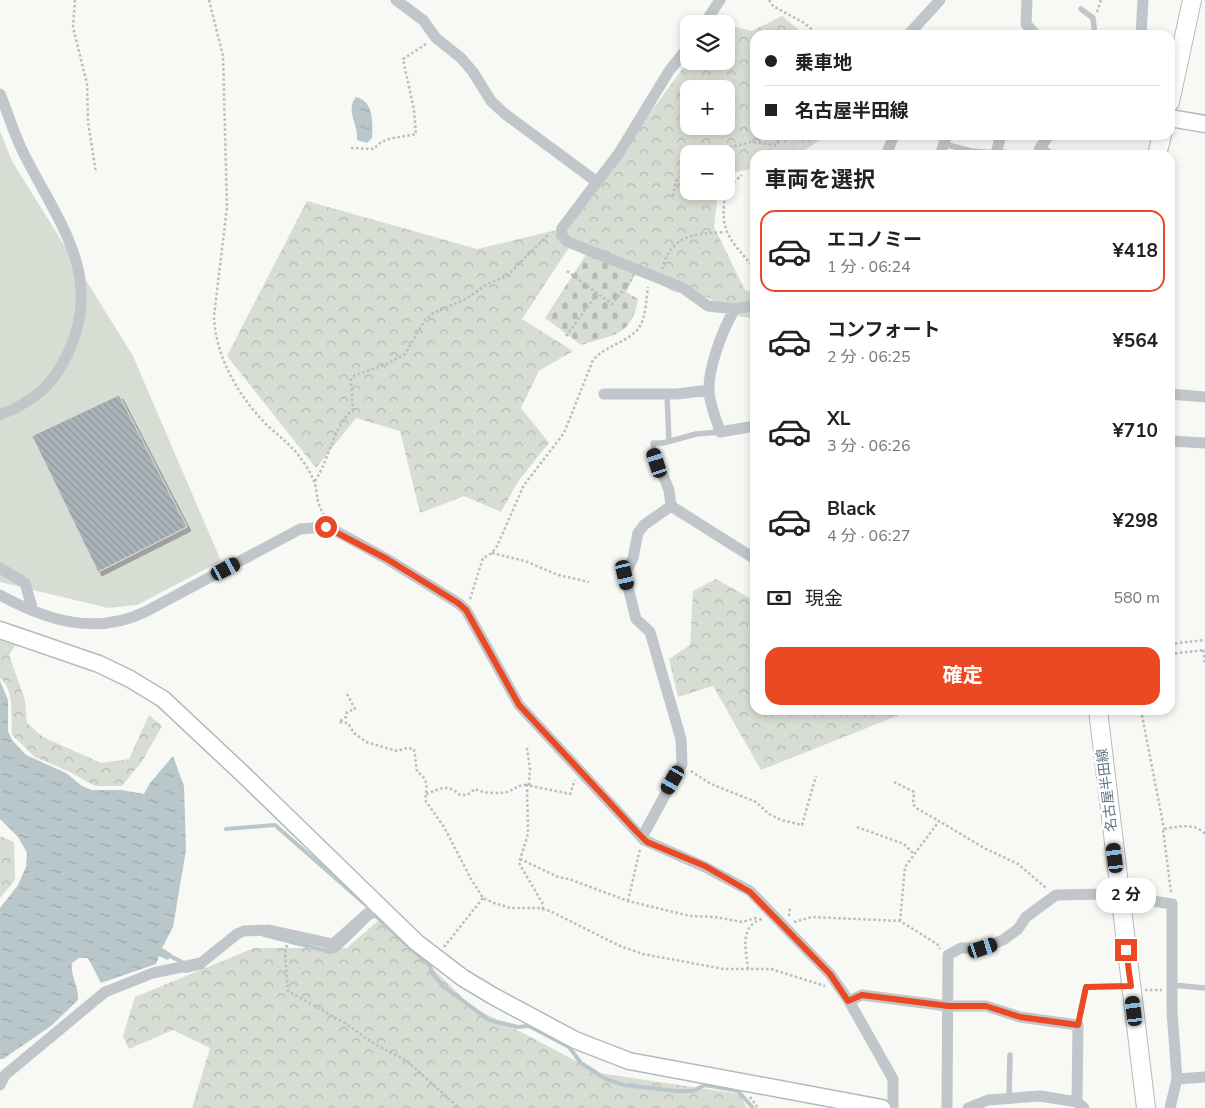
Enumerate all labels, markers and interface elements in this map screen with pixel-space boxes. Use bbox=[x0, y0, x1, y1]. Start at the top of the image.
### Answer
map controls bbox=[680, 15, 735, 200]
button: layers bbox=[680, 15, 735, 70]
text: 乗車地 bbox=[795, 50, 852, 76]
button: + bbox=[680, 80, 735, 135]
text: 名古屋半田線 bbox=[795, 98, 909, 124]
button: − bbox=[680, 145, 735, 200]
text: 車両を選択 bbox=[765, 165, 875, 195]
text: エコノミー bbox=[827, 227, 922, 253]
icon: car bbox=[767, 229, 812, 274]
text: ¥418 bbox=[1112, 238, 1158, 264]
text: 1 分 · 06:24 bbox=[827, 256, 911, 278]
text: コンフォート bbox=[827, 317, 940, 343]
icon: car bbox=[767, 319, 812, 364]
text: ¥564 bbox=[1112, 328, 1158, 354]
text: 2 分 · 06:25 bbox=[827, 346, 911, 368]
text: XL bbox=[827, 406, 850, 432]
icon: car bbox=[767, 409, 812, 454]
text: ¥710 bbox=[1112, 418, 1158, 444]
text: 3 分 · 06:26 bbox=[827, 435, 911, 457]
car bbox=[645, 446, 668, 480]
text: Black bbox=[827, 496, 876, 522]
icon: car bbox=[767, 499, 812, 544]
text: ¥298 bbox=[1112, 508, 1158, 534]
route start bbox=[315, 516, 337, 538]
text: 4 分 · 06:27 bbox=[827, 525, 911, 547]
car bbox=[209, 555, 242, 583]
car bbox=[614, 559, 635, 591]
icon: cash bbox=[765, 584, 793, 612]
text: 現金 bbox=[805, 586, 843, 612]
text: 580 m bbox=[1113, 587, 1160, 609]
button: 確定 bbox=[765, 647, 1160, 705]
street label: 名古屋半田線 bbox=[1092, 747, 1122, 833]
car bbox=[659, 763, 686, 797]
car bbox=[1105, 842, 1124, 874]
callout: 2 分 bbox=[1096, 878, 1156, 912]
text: 2 分 bbox=[1111, 884, 1141, 906]
car bbox=[966, 936, 999, 960]
route end bbox=[1115, 939, 1137, 961]
car bbox=[1124, 995, 1143, 1027]

